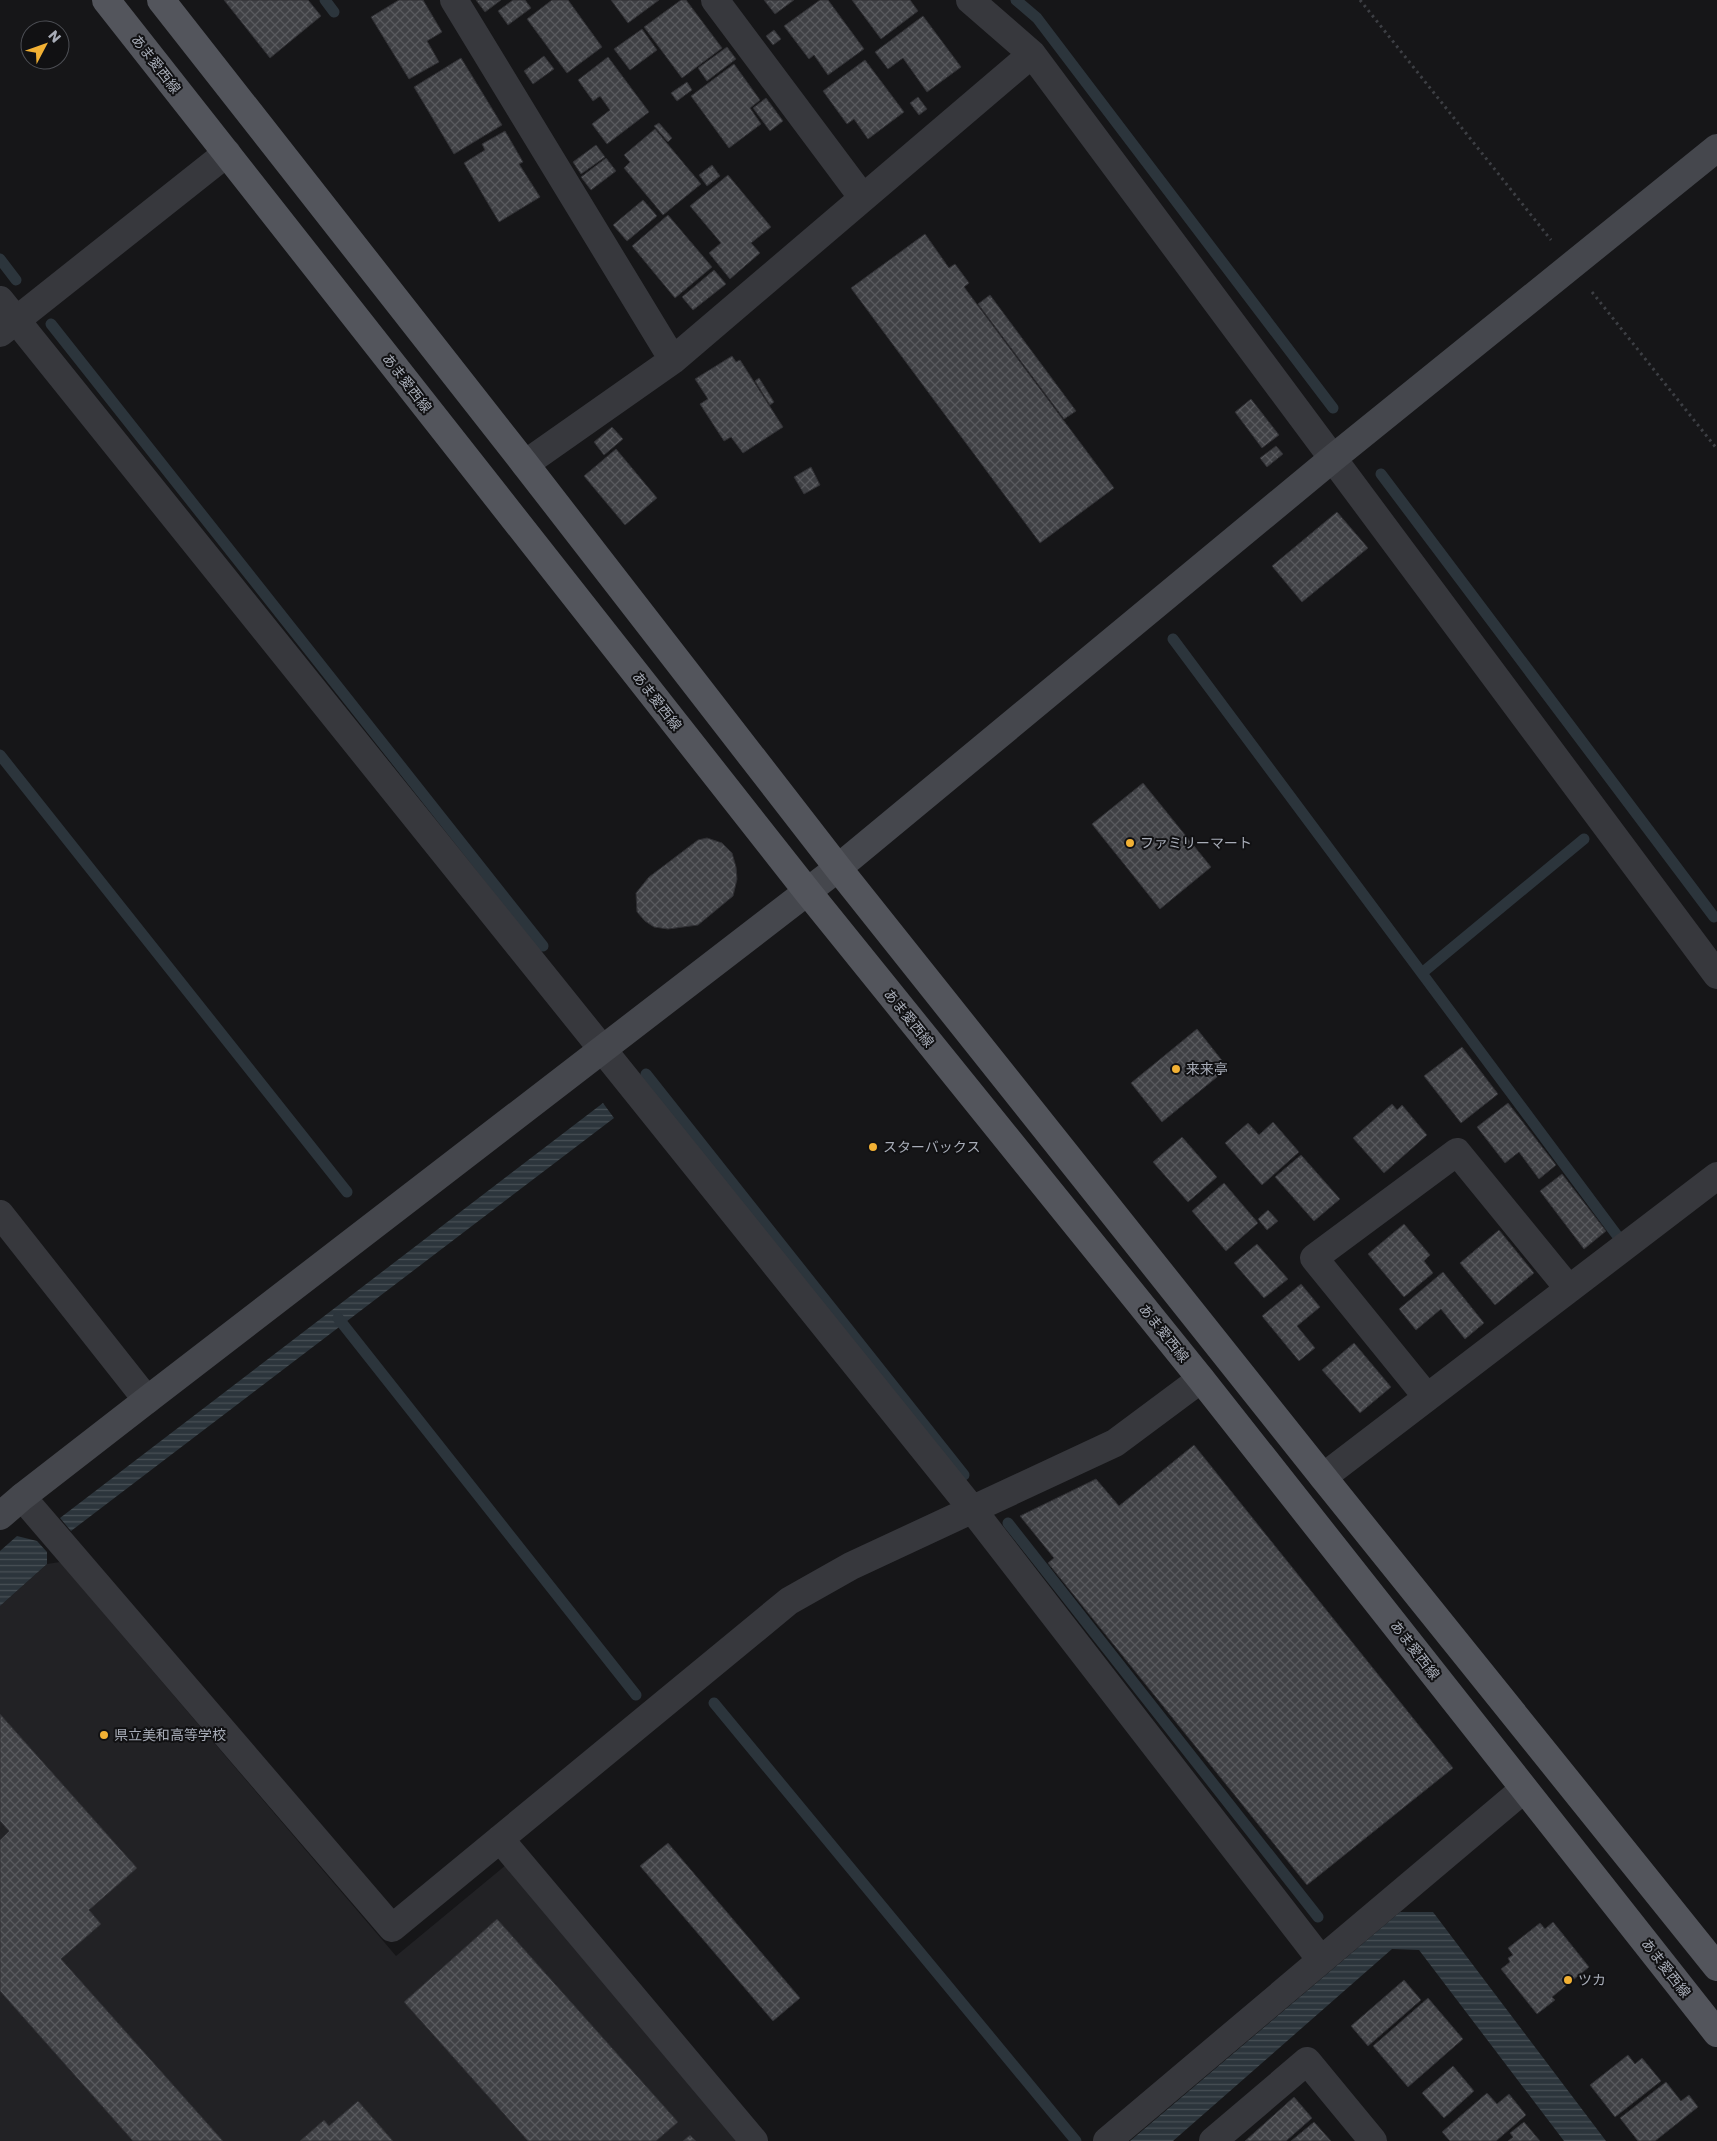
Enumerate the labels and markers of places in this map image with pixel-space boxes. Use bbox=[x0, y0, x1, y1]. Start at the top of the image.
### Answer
place label: ファミリーマート bbox=[1140, 833, 1252, 853]
marker: ファミリーマート bbox=[1124, 837, 1136, 849]
place label: 来来亭 bbox=[1186, 1059, 1228, 1079]
marker: 来来亭 bbox=[1170, 1063, 1182, 1075]
place label: スターバックス bbox=[883, 1137, 980, 1157]
marker: スターバックス bbox=[867, 1141, 879, 1153]
place label: 県立美和高等学校 bbox=[114, 1725, 226, 1745]
marker: 県立美和高等学校 bbox=[98, 1729, 110, 1741]
place label: ツカ bbox=[1578, 1970, 1606, 1990]
marker: ツカ bbox=[1562, 1974, 1574, 1986]

